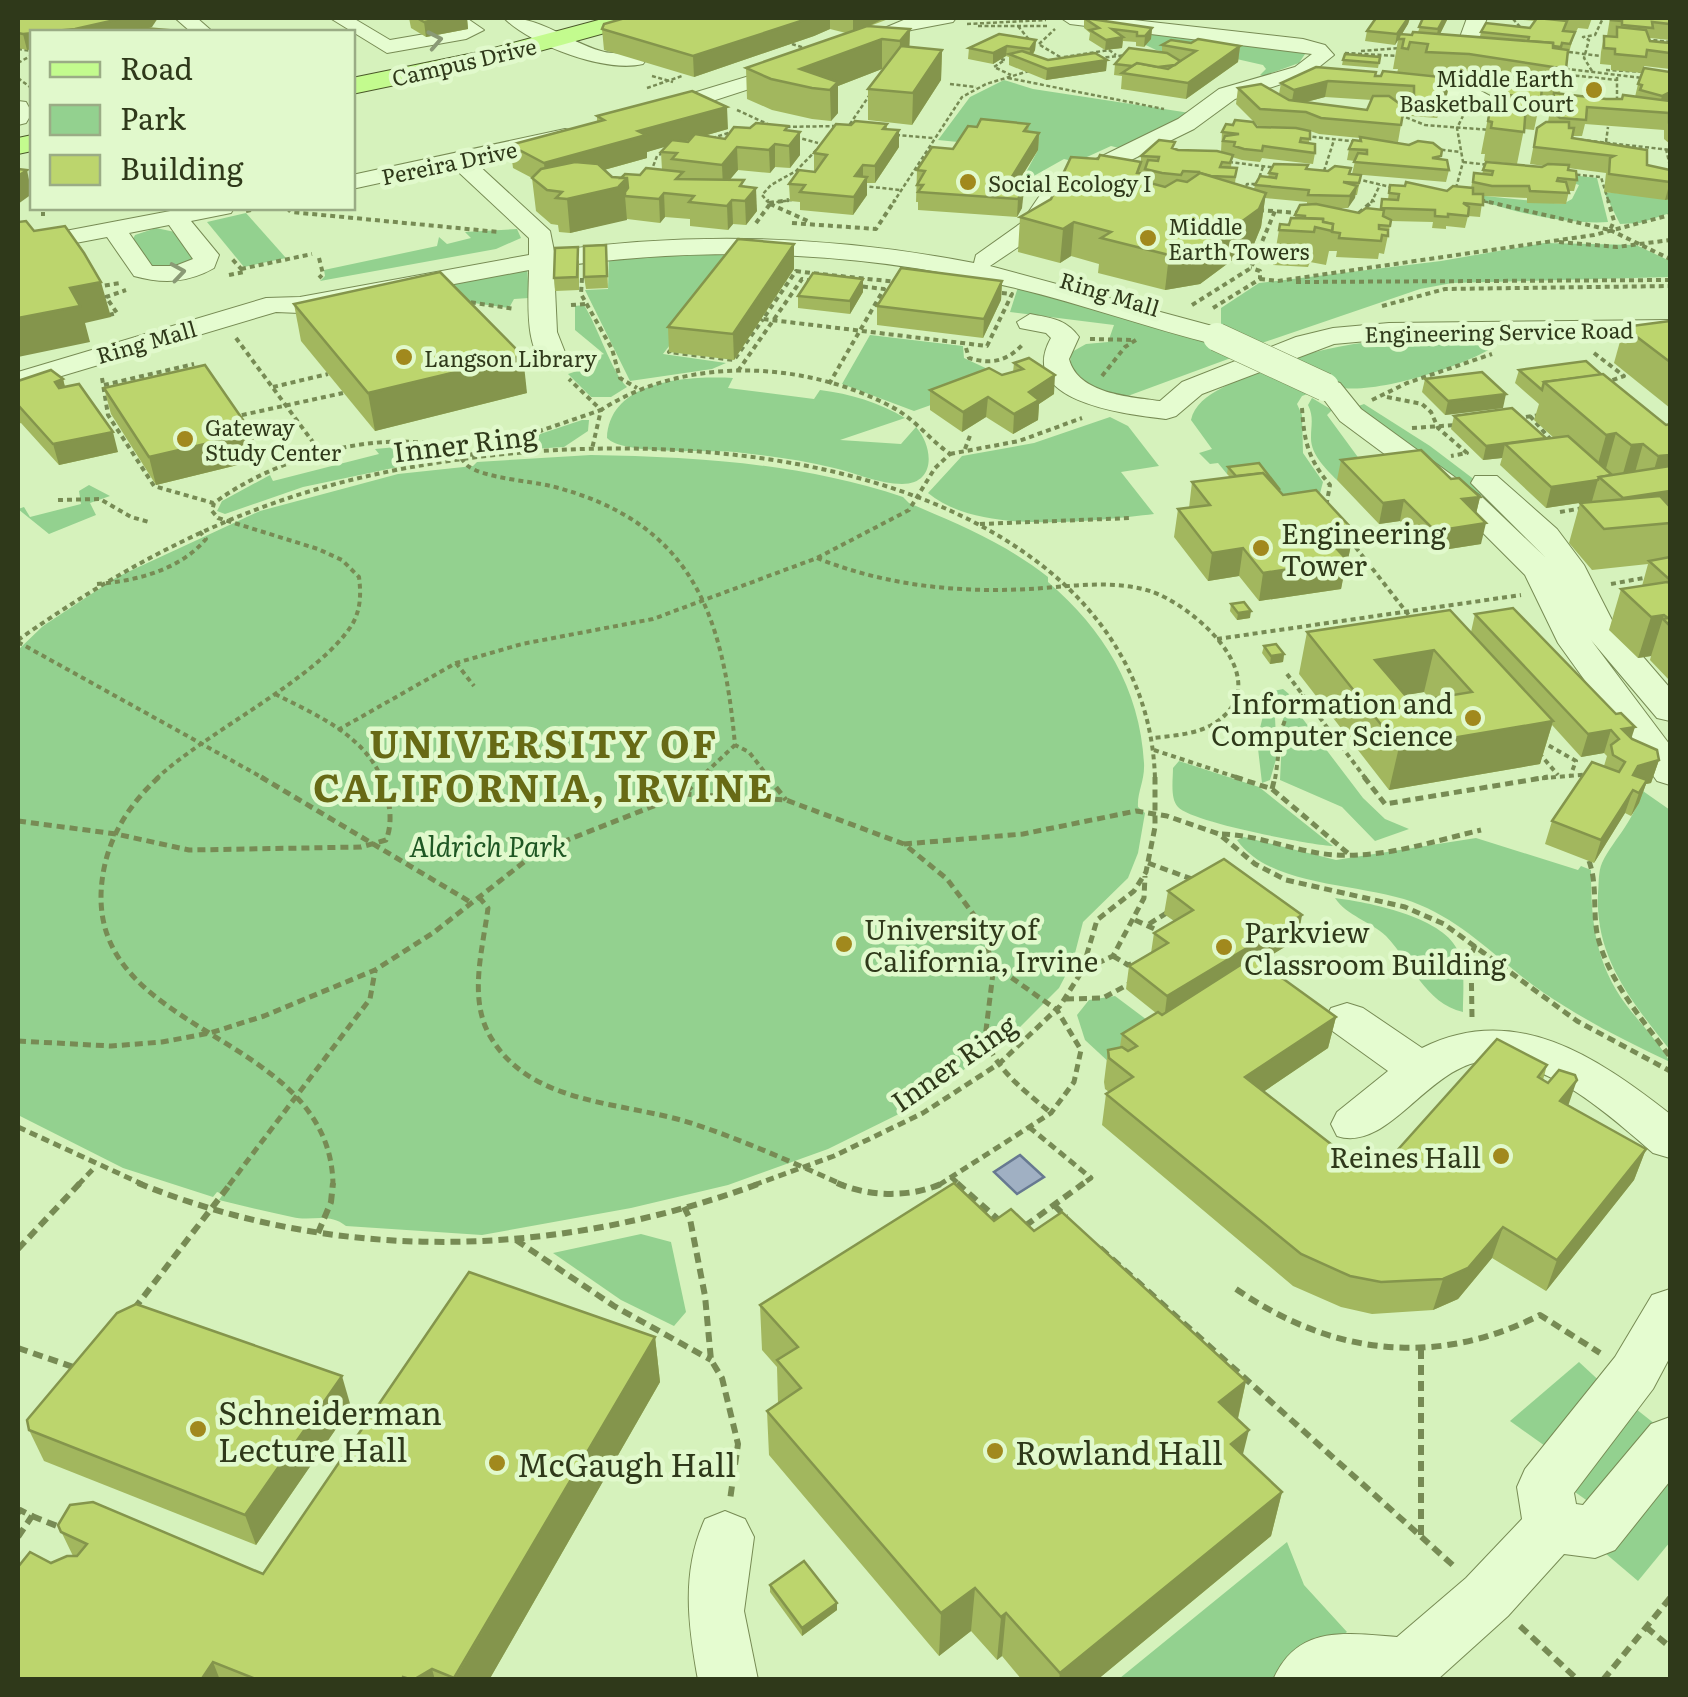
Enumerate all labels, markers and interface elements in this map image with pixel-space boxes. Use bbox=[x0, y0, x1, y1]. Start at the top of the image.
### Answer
street label: Campus Drive bbox=[388, 28, 540, 94]
legend bbox=[30, 30, 355, 210]
one-way arrow bbox=[426, 30, 443, 51]
text: Road bbox=[120, 45, 193, 89]
place label: Middle Earth Basketball Court bbox=[1399, 61, 1574, 119]
marker: Middle Earth Basketball Court bbox=[1583, 79, 1605, 101]
text: Park bbox=[120, 95, 187, 139]
street label: Pereira Drive bbox=[378, 132, 520, 192]
text: Building bbox=[120, 145, 244, 189]
place label: Social Ecology I bbox=[988, 166, 1152, 199]
marker: Social Ecology I bbox=[957, 171, 979, 193]
place label: Middle Earth Towers bbox=[1168, 209, 1309, 267]
marker: Middle Earth Towers bbox=[1137, 227, 1159, 249]
one-way arrow bbox=[170, 262, 186, 283]
street label: Ring Mall bbox=[1056, 262, 1164, 324]
street label: Ring Mall bbox=[92, 311, 200, 371]
street label: Engineering Service Road bbox=[1364, 312, 1634, 350]
place label: Langson Library bbox=[424, 341, 597, 374]
marker: Langson Library bbox=[393, 346, 415, 368]
place label: Gateway Study Center bbox=[205, 410, 342, 468]
street label: Inner Ring bbox=[390, 412, 540, 472]
marker: Gateway Study Center bbox=[174, 428, 196, 450]
place label: Engineering Tower bbox=[1281, 511, 1447, 585]
marker: Engineering Tower bbox=[1250, 537, 1272, 559]
place label: Information and Computer Science bbox=[1211, 681, 1453, 755]
marker: Information and Computer Science bbox=[1462, 707, 1484, 729]
district label: UNIVERSITY OF CALIFORNIA, IRVINE bbox=[313, 713, 775, 814]
park label: Aldrich Park bbox=[409, 824, 568, 866]
place label: University of California, Irvine bbox=[864, 907, 1098, 981]
place label: Parkview Classroom Building bbox=[1244, 910, 1507, 984]
marker: University of California, Irvine bbox=[833, 933, 855, 955]
marker: Parkview Classroom Building bbox=[1213, 936, 1235, 958]
street label: Inner Ring bbox=[882, 1003, 1025, 1121]
place label: Reines Hall bbox=[1330, 1135, 1481, 1177]
marker: Reines Hall bbox=[1490, 1145, 1512, 1167]
place label: Schneiderman Lecture Hall bbox=[218, 1387, 442, 1472]
marker: Schneiderman Lecture Hall bbox=[187, 1418, 209, 1440]
place label: Rowland Hall bbox=[1015, 1427, 1223, 1475]
place label: McGaugh Hall bbox=[517, 1439, 736, 1487]
marker: Rowland Hall bbox=[984, 1440, 1006, 1462]
marker: McGaugh Hall bbox=[486, 1452, 508, 1474]

